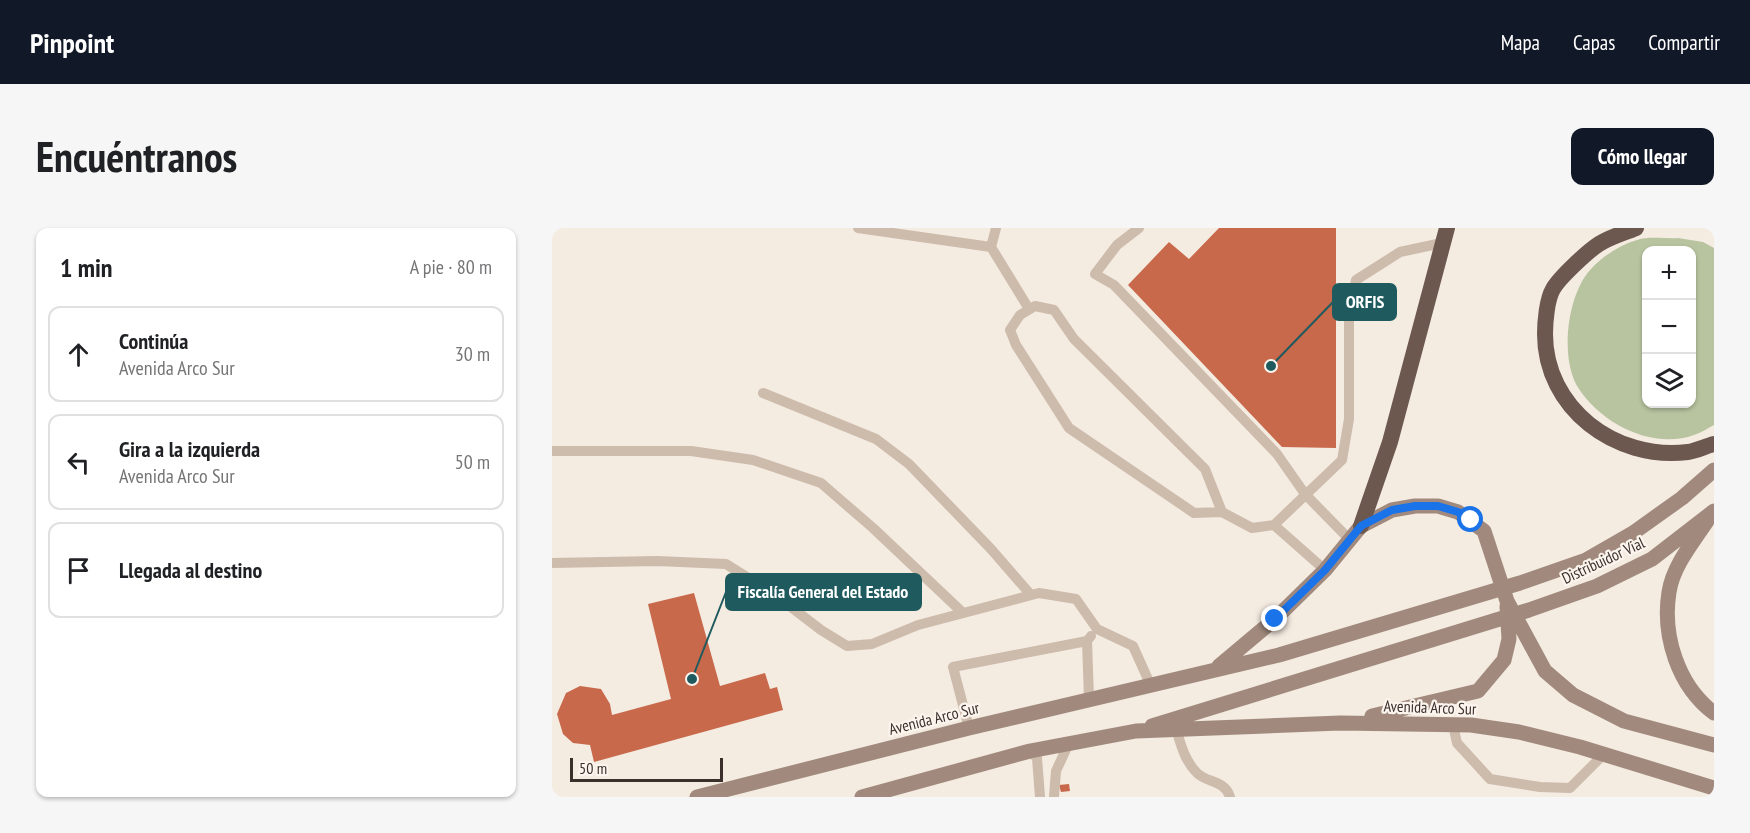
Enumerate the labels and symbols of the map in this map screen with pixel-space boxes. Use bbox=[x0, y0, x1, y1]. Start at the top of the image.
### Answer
callout: ORFIS bbox=[1333, 284, 1396, 320]
text: ORFIS bbox=[1346, 290, 1384, 313]
route start bbox=[1457, 506, 1483, 532]
street label: Distribuidor Vial bbox=[1558, 532, 1648, 588]
callout: Fiscalía General del Estado bbox=[726, 574, 921, 610]
text: Fiscalía General del Estado bbox=[738, 580, 908, 603]
route end bbox=[1261, 605, 1287, 631]
street label: Avenida Arco Sur bbox=[1383, 695, 1477, 719]
street label: Avenida Arco Sur bbox=[887, 697, 982, 739]
scale bar bbox=[570, 755, 723, 782]

